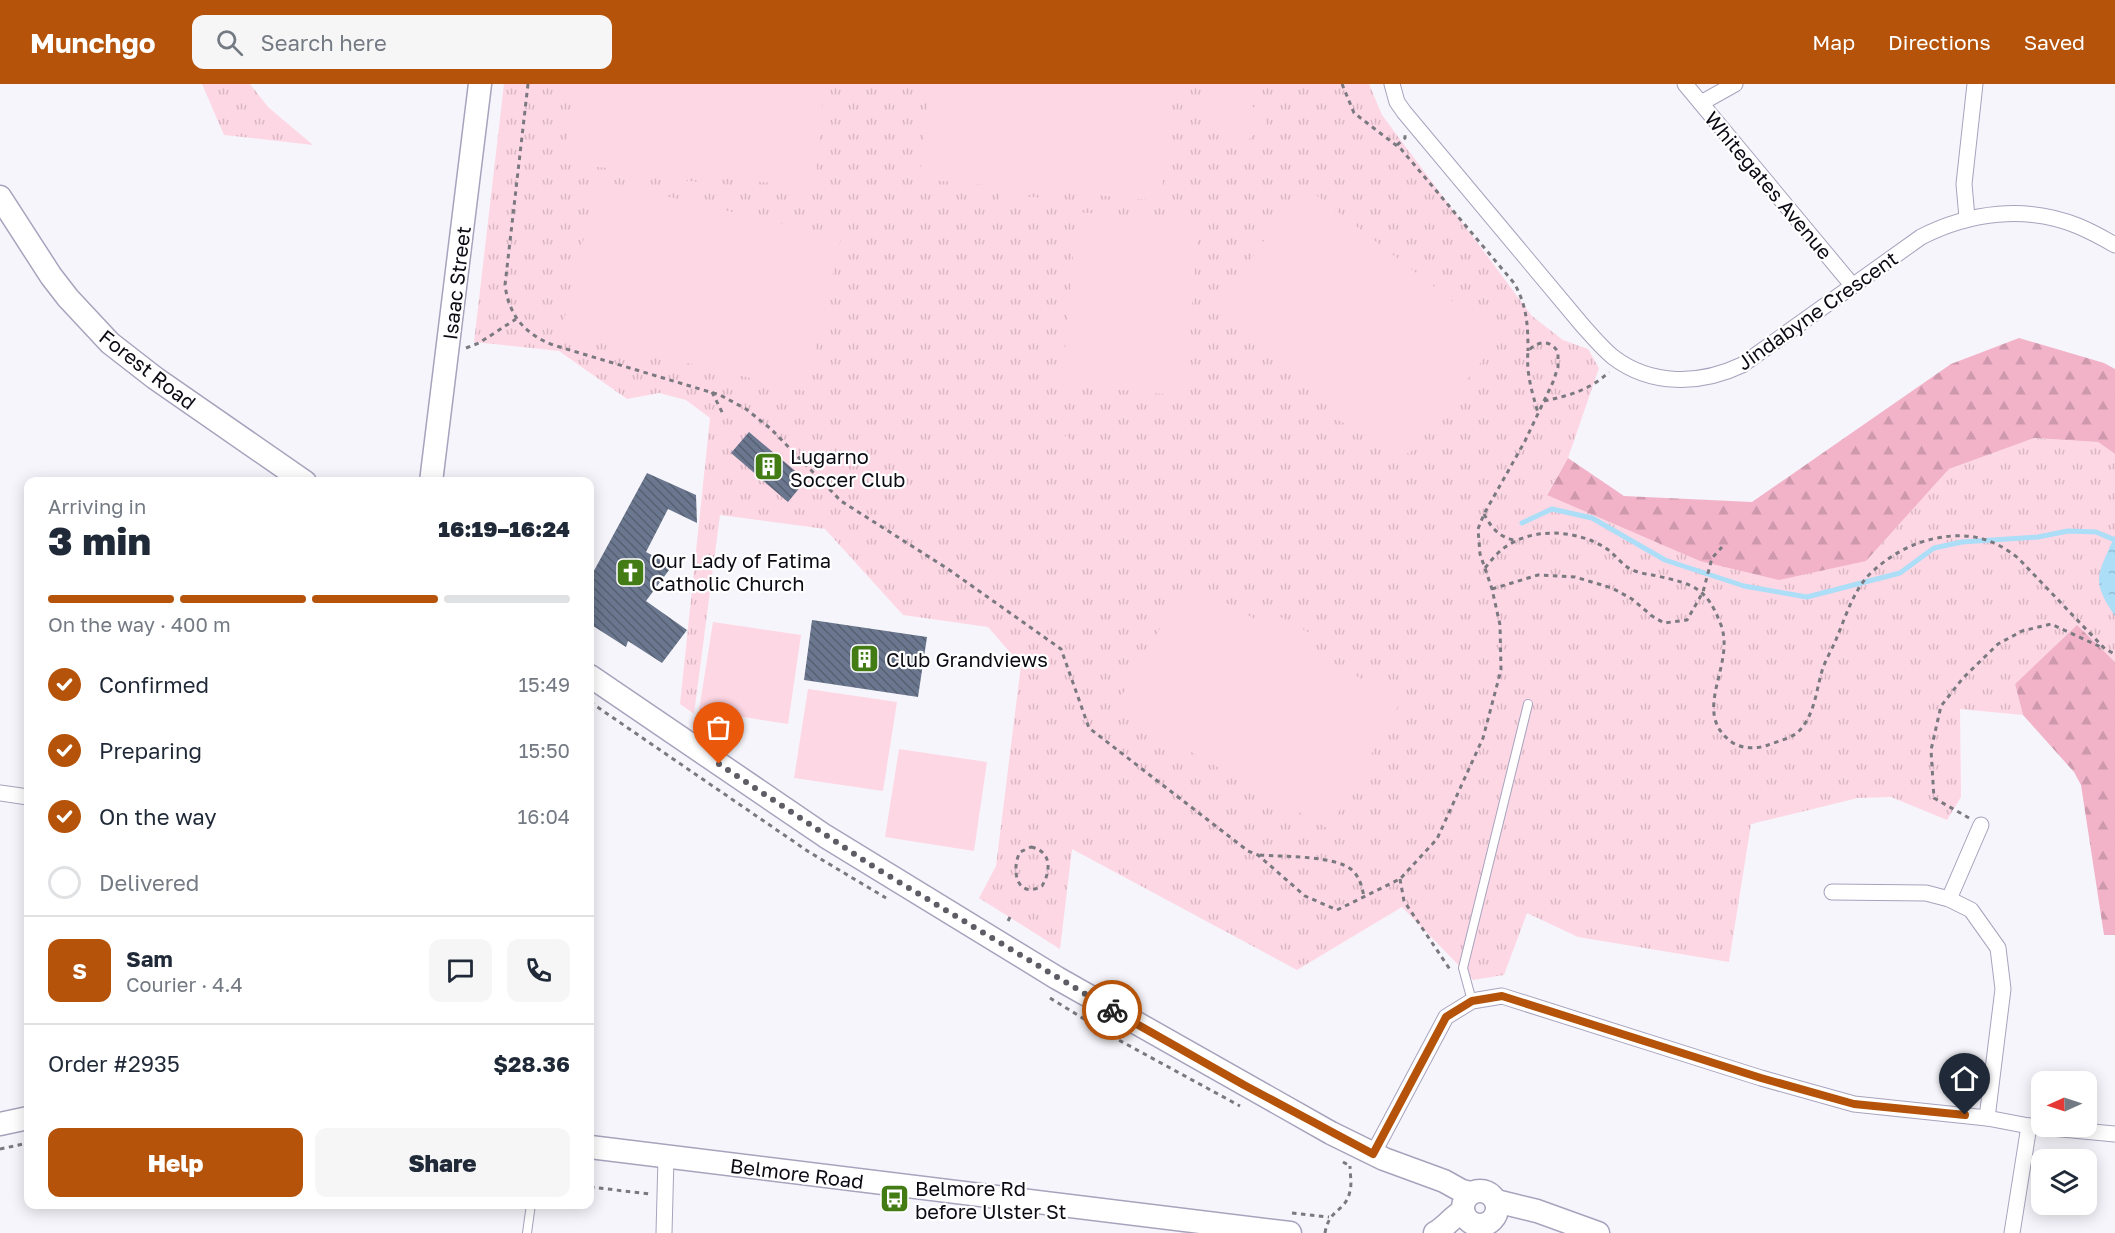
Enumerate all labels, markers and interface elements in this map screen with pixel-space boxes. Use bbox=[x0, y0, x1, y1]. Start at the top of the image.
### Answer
search box bbox=[192, 15, 612, 69]
text: Munchgo bbox=[30, 26, 156, 59]
icon: search bbox=[213, 26, 246, 59]
text: Search here bbox=[261, 29, 387, 56]
text: Map bbox=[1812, 29, 1855, 55]
text: Directions bbox=[1888, 29, 1991, 55]
text: Saved bbox=[2024, 29, 2085, 55]
street label: Whitegates Avenue bbox=[1700, 106, 1838, 264]
street label: Isaac Street bbox=[437, 225, 475, 341]
street label: Jindabyne Crescent bbox=[1732, 246, 1902, 374]
street label: Forest Road bbox=[95, 324, 201, 414]
place label: Lugarno Soccer Club bbox=[790, 444, 905, 491]
building icon: Lugarno Soccer Club bbox=[753, 451, 785, 483]
text: Arriving in bbox=[48, 494, 146, 518]
text: 16:19–16:24 bbox=[438, 515, 570, 542]
text: 3 min bbox=[48, 517, 151, 564]
place label: Our Lady of Fatima Catholic Church bbox=[651, 548, 831, 595]
church icon: Our Lady of Fatima Catholic Church bbox=[614, 556, 646, 588]
text: On the way · 400 m bbox=[48, 612, 231, 636]
building icon: Club Grandviews bbox=[849, 643, 881, 675]
place label: Club Grandviews bbox=[886, 647, 1048, 671]
icon: check bbox=[48, 668, 81, 701]
text: Confirmed bbox=[99, 671, 209, 698]
text: 15:49 bbox=[518, 672, 570, 696]
pin bbox=[693, 702, 744, 764]
icon: bag bbox=[702, 711, 735, 744]
icon: check bbox=[48, 734, 81, 767]
text: Preparing bbox=[99, 737, 202, 764]
text: 15:50 bbox=[519, 738, 570, 762]
icon: check bbox=[48, 800, 81, 833]
text: On the way bbox=[99, 803, 217, 830]
text: 16:04 bbox=[518, 804, 570, 828]
text: Delivered bbox=[99, 869, 199, 896]
button: chat bbox=[429, 939, 492, 1002]
button: phone bbox=[507, 939, 570, 1002]
text: Sam bbox=[126, 945, 173, 972]
text: S bbox=[72, 957, 87, 984]
text: Courier · 4.4 bbox=[126, 972, 243, 996]
courier bbox=[1082, 980, 1142, 1040]
icon: bike bbox=[1096, 994, 1129, 1027]
text: Order #2935 bbox=[48, 1050, 180, 1077]
text: $28.36 bbox=[493, 1050, 570, 1077]
pin bbox=[1939, 1053, 1990, 1115]
icon: home bbox=[1948, 1062, 1981, 1095]
north arrow bbox=[2031, 1071, 2097, 1137]
map controls bbox=[2031, 1071, 2097, 1215]
button: Help bbox=[48, 1128, 303, 1197]
button: Share bbox=[315, 1128, 570, 1197]
button: layers bbox=[2031, 1149, 2097, 1215]
street label: Belmore Road bbox=[729, 1153, 865, 1193]
place label: Belmore Rd before Ulster St bbox=[915, 1176, 1066, 1223]
bus stop icon: Belmore Rd before Ulster St bbox=[878, 1183, 910, 1215]

